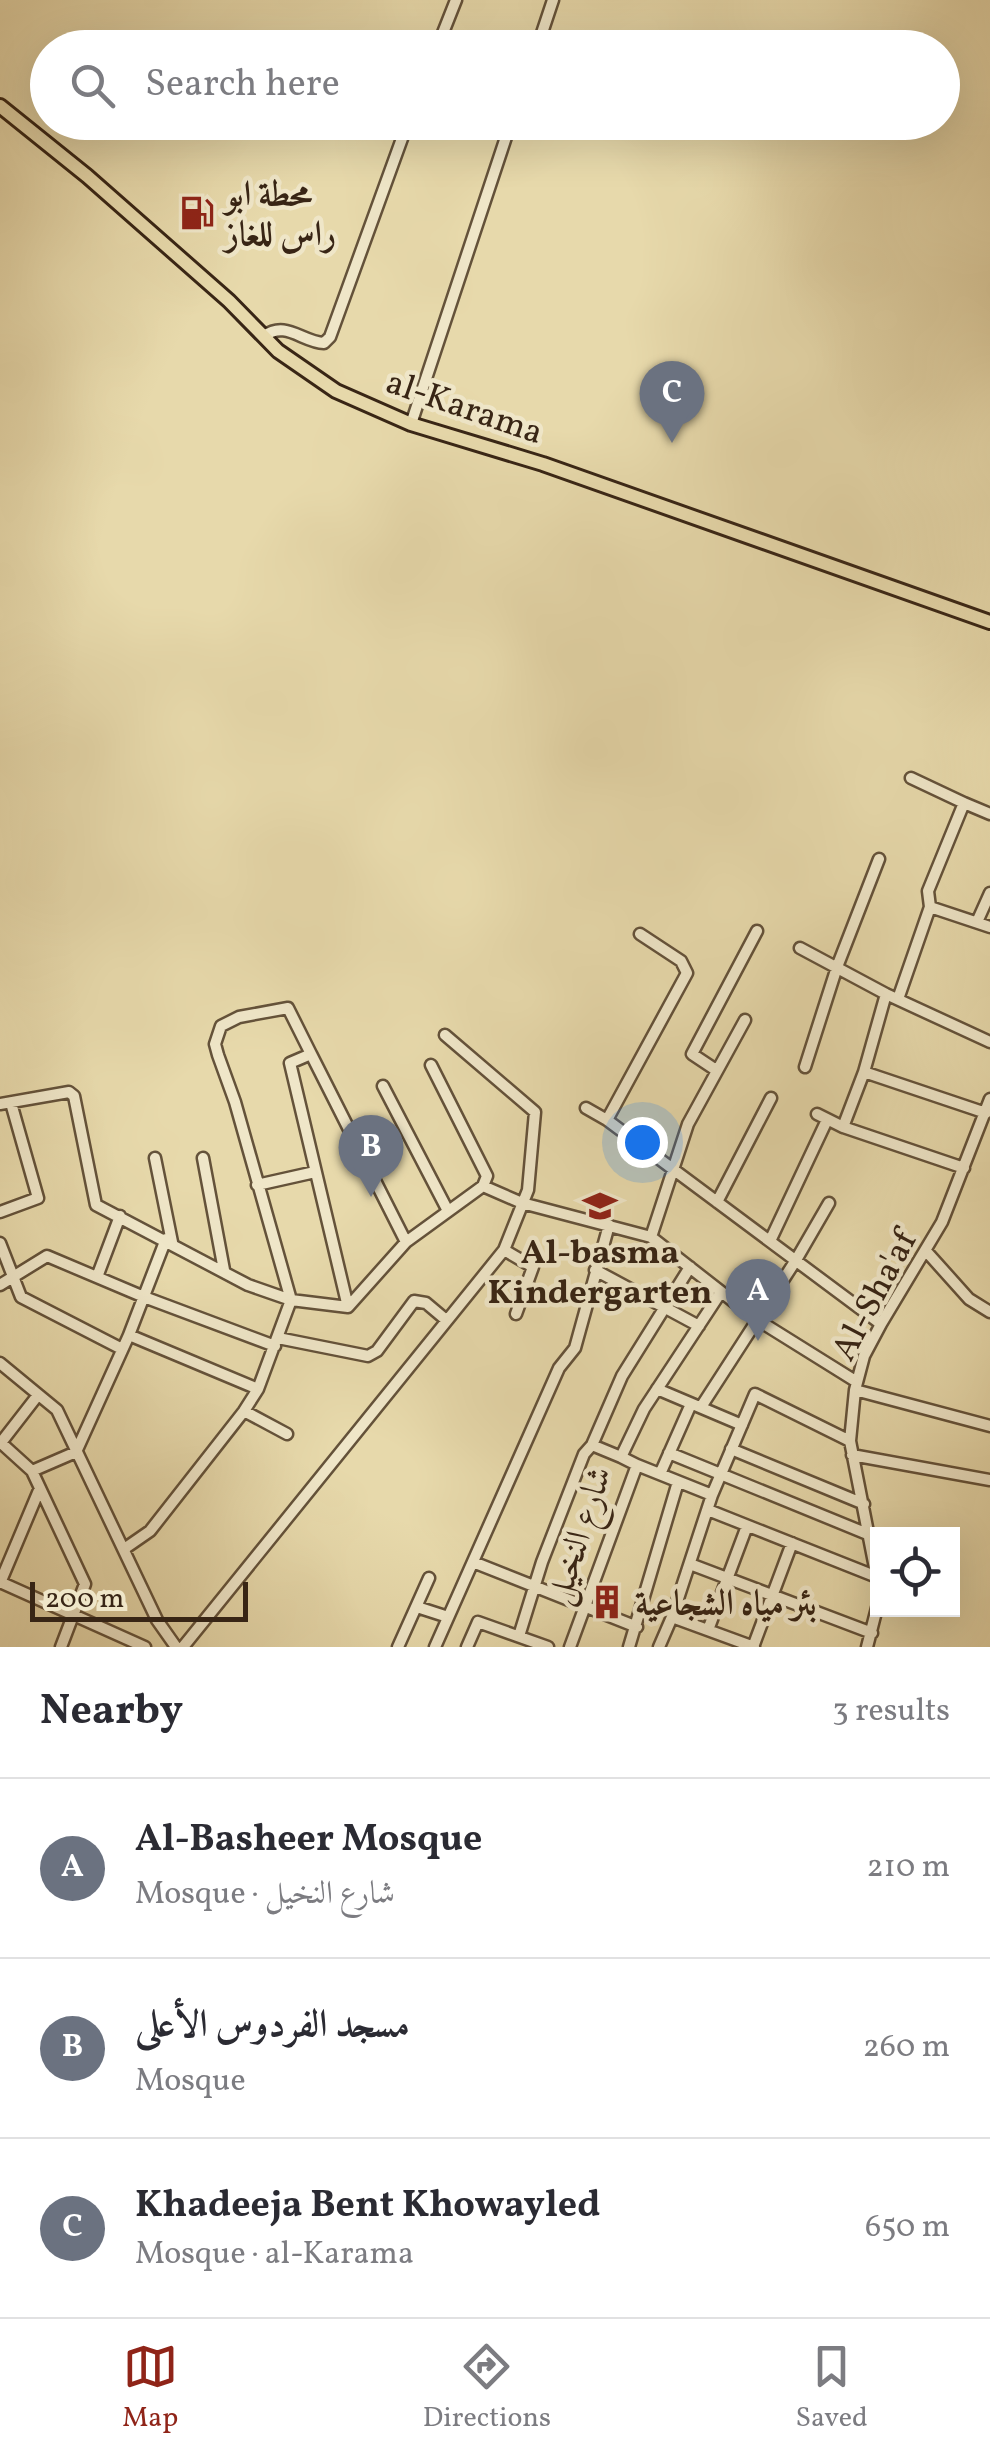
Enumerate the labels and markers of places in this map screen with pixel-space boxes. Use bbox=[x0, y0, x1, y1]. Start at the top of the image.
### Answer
place label: محطة ابو راس للغاز bbox=[221, 172, 336, 260]
fuel station icon: محطة ابو راس للغاز bbox=[178, 194, 216, 232]
pin: C bbox=[640, 360, 704, 443]
pin: B bbox=[338, 1114, 404, 1197]
school or university icon: Al-basma Kindergarten bbox=[581, 1187, 619, 1225]
place label: Al-basma Kindergarten bbox=[488, 1230, 712, 1318]
pin: A bbox=[726, 1258, 790, 1341]
place label: بئر مياه الشجاعية bbox=[635, 1581, 817, 1629]
building icon: بئر مياه الشجاعية bbox=[588, 1583, 626, 1621]

